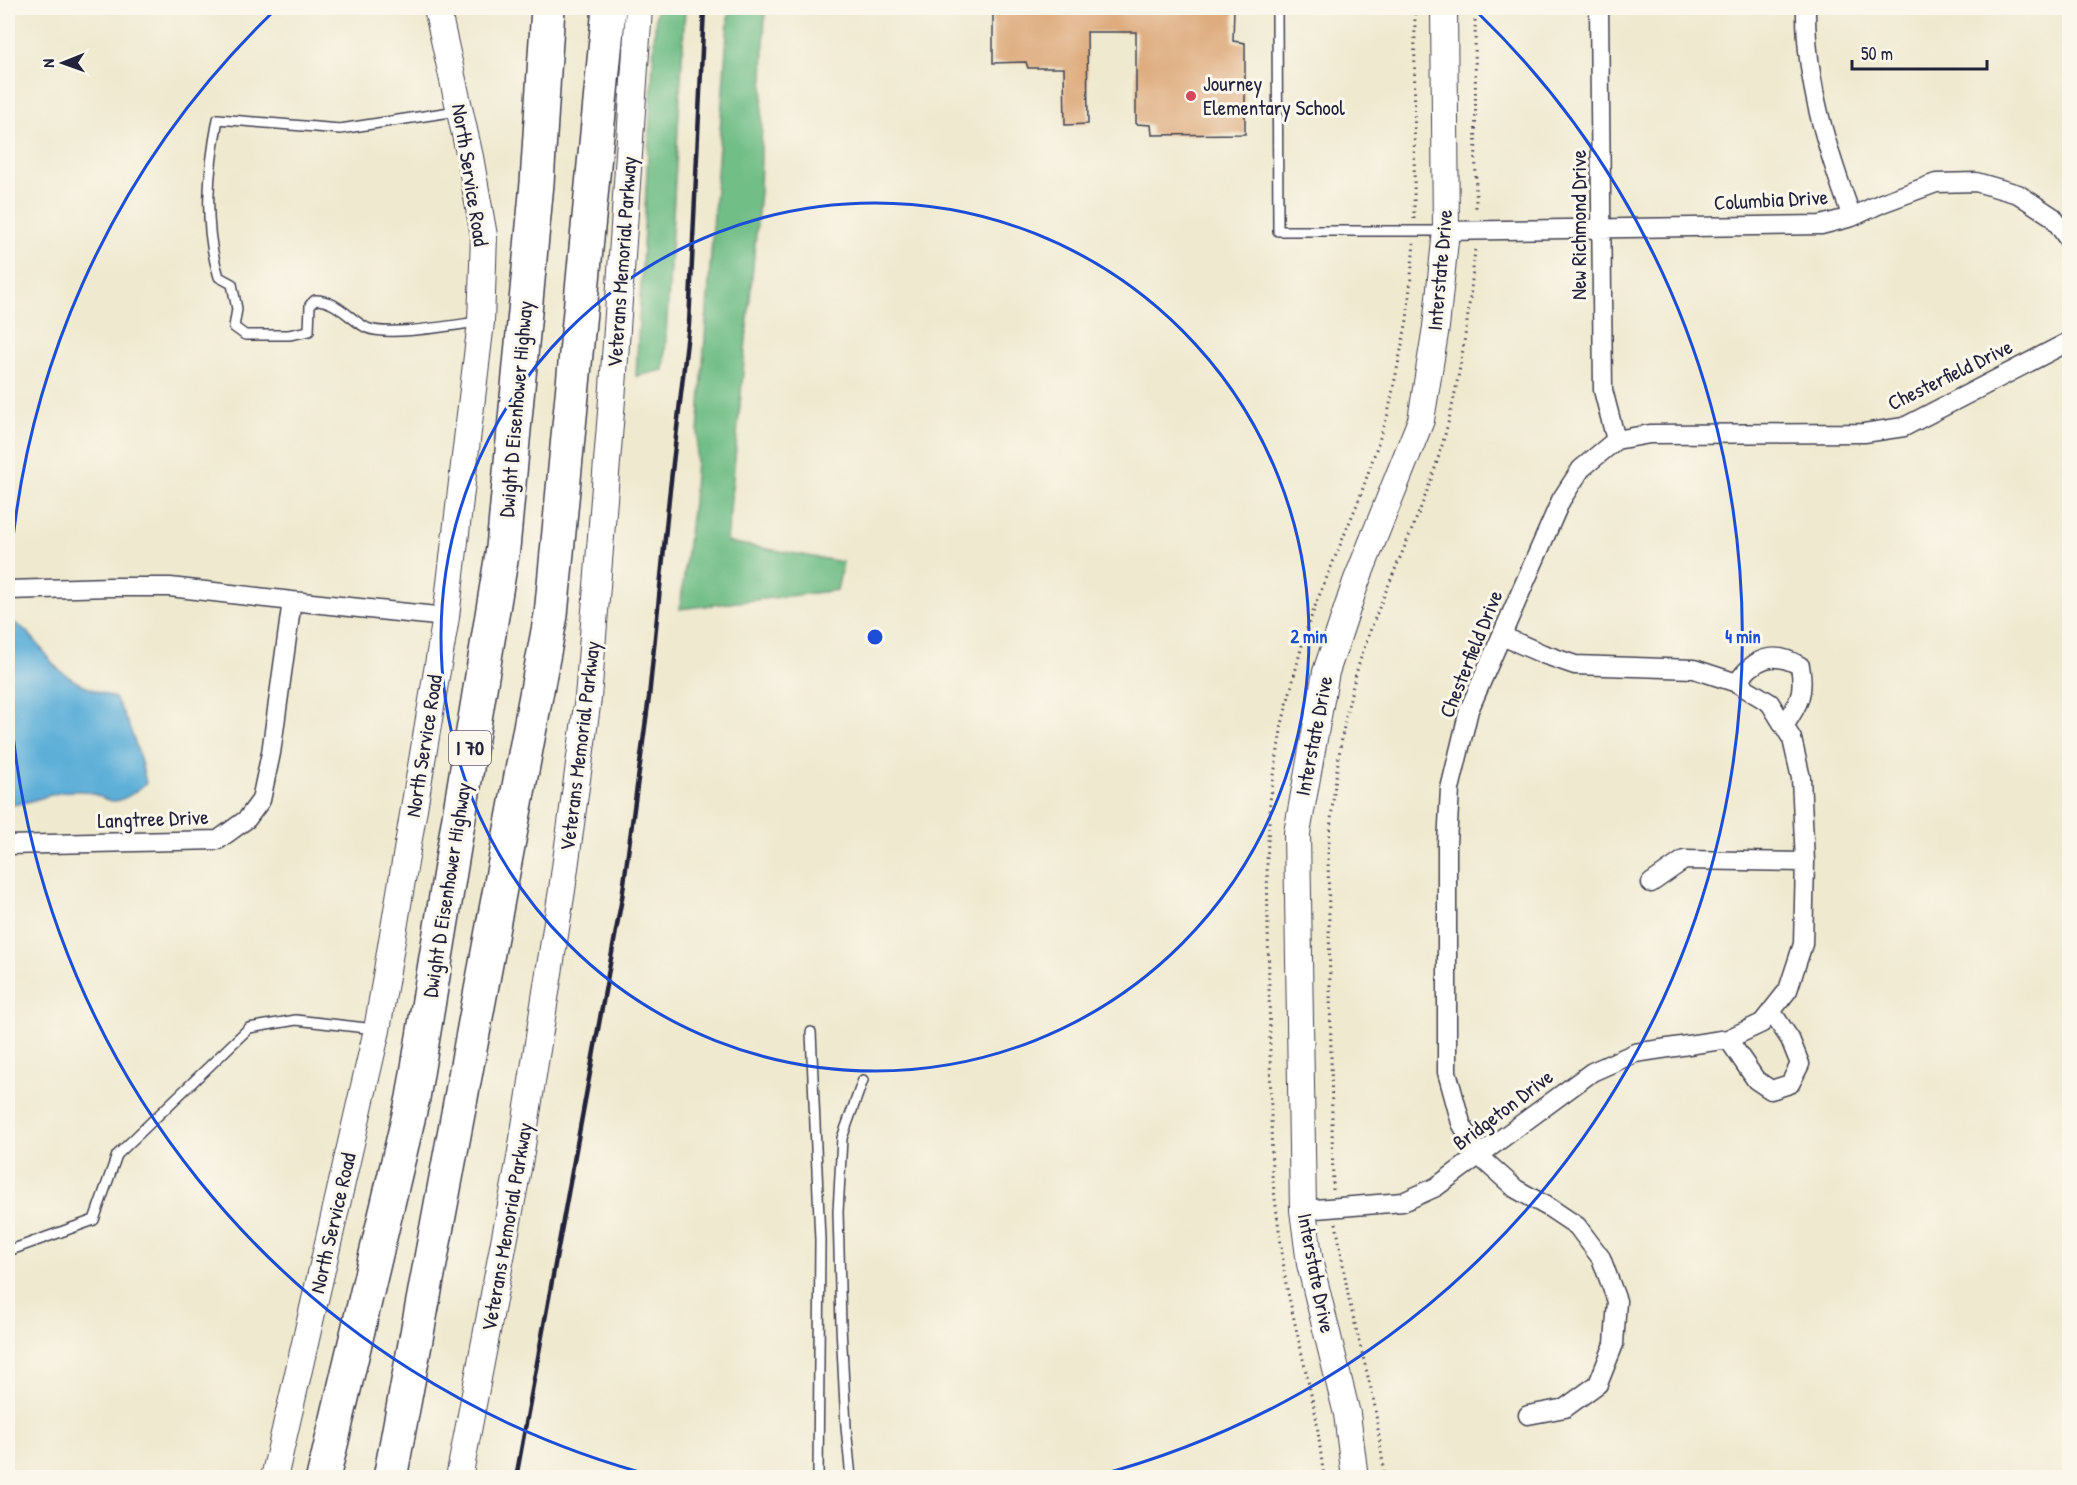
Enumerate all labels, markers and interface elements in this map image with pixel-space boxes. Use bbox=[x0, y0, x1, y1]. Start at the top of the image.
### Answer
north arrow bbox=[33, 33, 93, 93]
scale bar bbox=[1852, 33, 1987, 71]
text: 50 m bbox=[1861, 41, 1893, 66]
text: N bbox=[37, 58, 59, 68]
place label: Journey Elementary School bbox=[1203, 69, 1345, 122]
marker: Journey Elementary School bbox=[1184, 89, 1198, 103]
street label: North Service Road bbox=[445, 102, 496, 248]
street label: New Richmond Drive bbox=[1564, 150, 1593, 300]
street label: Veterans Memorial Parkway bbox=[600, 155, 643, 368]
street label: Columbia Drive bbox=[1713, 182, 1829, 217]
street label: Interstate Drive bbox=[1420, 208, 1459, 332]
street label: Dwight D Eisenhower Highway bbox=[492, 299, 539, 518]
street label: Chesterfield Drive bbox=[1883, 332, 2017, 417]
street label: Chesterfield Drive bbox=[1432, 586, 1509, 722]
text: 2 min bbox=[1291, 624, 1327, 649]
text: 4 min bbox=[1725, 624, 1761, 649]
centre of rings bbox=[865, 627, 885, 647]
street label: Veterans Memorial Parkway bbox=[552, 639, 607, 853]
street label: North Service Road bbox=[398, 673, 449, 819]
street label: Interstate Drive bbox=[1288, 673, 1339, 798]
road number: I 70 bbox=[449, 731, 491, 765]
street label: Dwight D Eisenhower Highway bbox=[415, 780, 478, 999]
street label: Langtree Drive bbox=[97, 802, 209, 835]
street label: Bridgeton Drive bbox=[1447, 1062, 1559, 1157]
street label: Veterans Memorial Parkway bbox=[474, 1120, 539, 1334]
street label: North Service Road bbox=[302, 1150, 363, 1296]
street label: Interstate Drive bbox=[1291, 1210, 1342, 1335]

